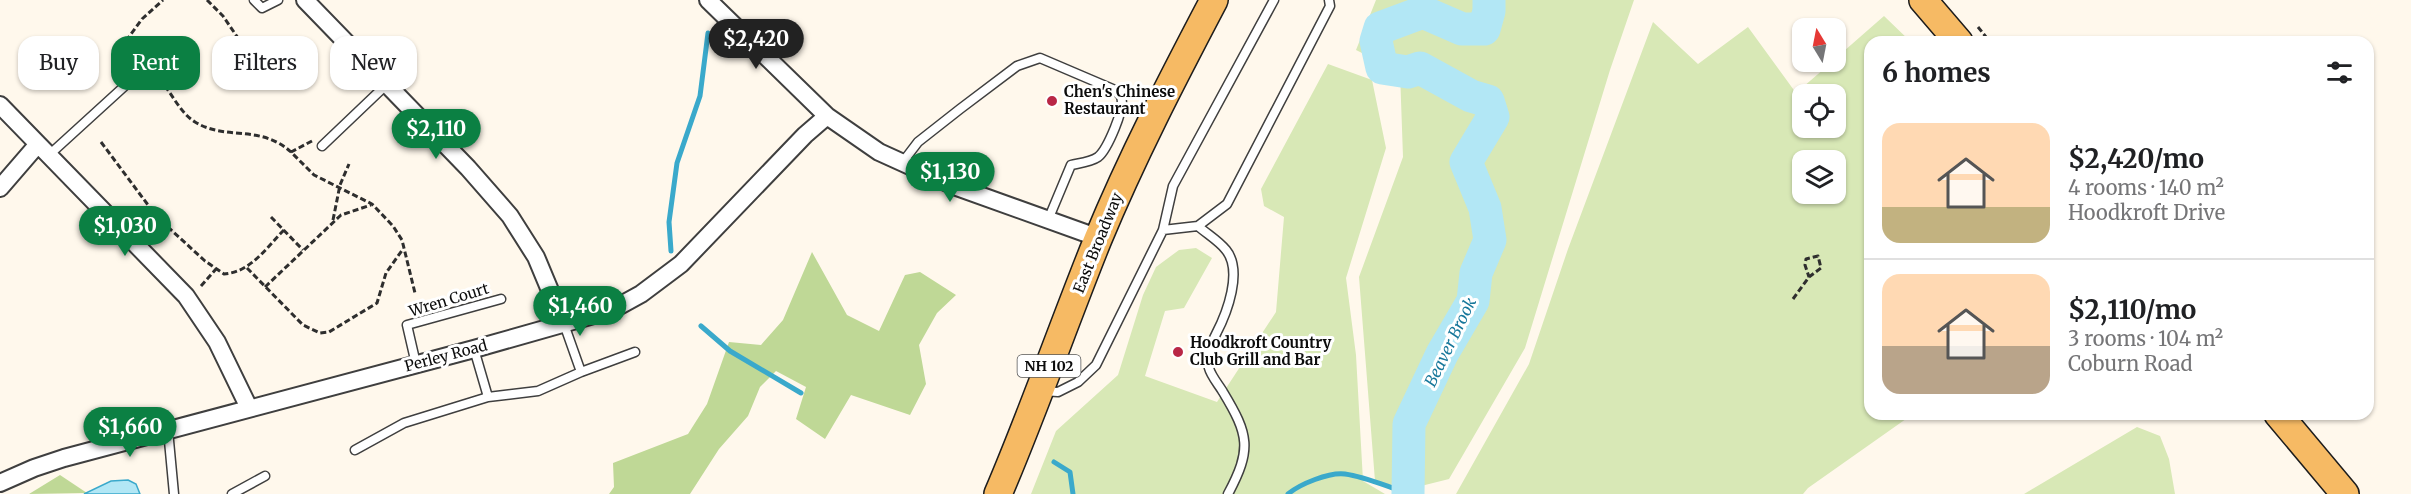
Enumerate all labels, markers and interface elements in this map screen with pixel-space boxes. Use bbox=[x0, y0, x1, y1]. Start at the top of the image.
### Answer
north arrow bbox=[1792, 18, 1846, 72]
map controls bbox=[1792, 18, 1846, 204]
pin: $2,420 bbox=[707, 19, 805, 70]
text: $2,420 bbox=[723, 26, 789, 51]
chip: Buy bbox=[18, 36, 99, 90]
chip: Rent bbox=[111, 36, 200, 90]
chip: Filters bbox=[212, 36, 318, 90]
chip: New bbox=[330, 36, 417, 90]
text: 6 homes bbox=[1882, 56, 1991, 89]
icon: filters bbox=[2323, 56, 2356, 89]
place label: Chen's Chinese Restaurant bbox=[1064, 82, 1175, 118]
button: locate bbox=[1792, 84, 1846, 138]
marker: Chen's Chinese Restaurant bbox=[1045, 94, 1059, 108]
pin: $2,110 bbox=[387, 109, 485, 160]
text: $2,110 bbox=[406, 116, 466, 141]
text: $2,420/mo bbox=[2068, 142, 2204, 175]
icon: home bbox=[1930, 147, 2002, 219]
button: layers bbox=[1792, 150, 1846, 204]
pin: $1,130 bbox=[901, 152, 999, 203]
text: $1,130 bbox=[920, 159, 980, 184]
text: 4 rooms · 140 m² bbox=[2068, 175, 2224, 200]
street label: East Broadway bbox=[1069, 190, 1126, 296]
text: Hoodkroft Drive bbox=[2068, 200, 2225, 225]
pin: $1,030 bbox=[76, 206, 174, 257]
text: $1,030 bbox=[93, 213, 157, 238]
street label: Wren Court bbox=[406, 278, 491, 321]
pin: $1,460 bbox=[531, 286, 629, 337]
text: $1,460 bbox=[547, 293, 613, 318]
text: $2,110/mo bbox=[2068, 293, 2196, 326]
water label: Beaver Brook bbox=[1420, 294, 1480, 390]
icon: home bbox=[1930, 298, 2002, 370]
text: 3 rooms · 104 m² bbox=[2068, 326, 2223, 351]
place label: Hoodkroft Country Club Grill and Bar bbox=[1190, 333, 1332, 369]
street label: Perley Road bbox=[402, 335, 489, 376]
marker: Hoodkroft Country Club Grill and Bar bbox=[1171, 345, 1185, 359]
text: Coburn Road bbox=[2068, 351, 2193, 376]
road number: NH 102 bbox=[1018, 355, 1080, 377]
pin: $1,660 bbox=[81, 407, 179, 458]
text: $1,660 bbox=[97, 414, 163, 439]

